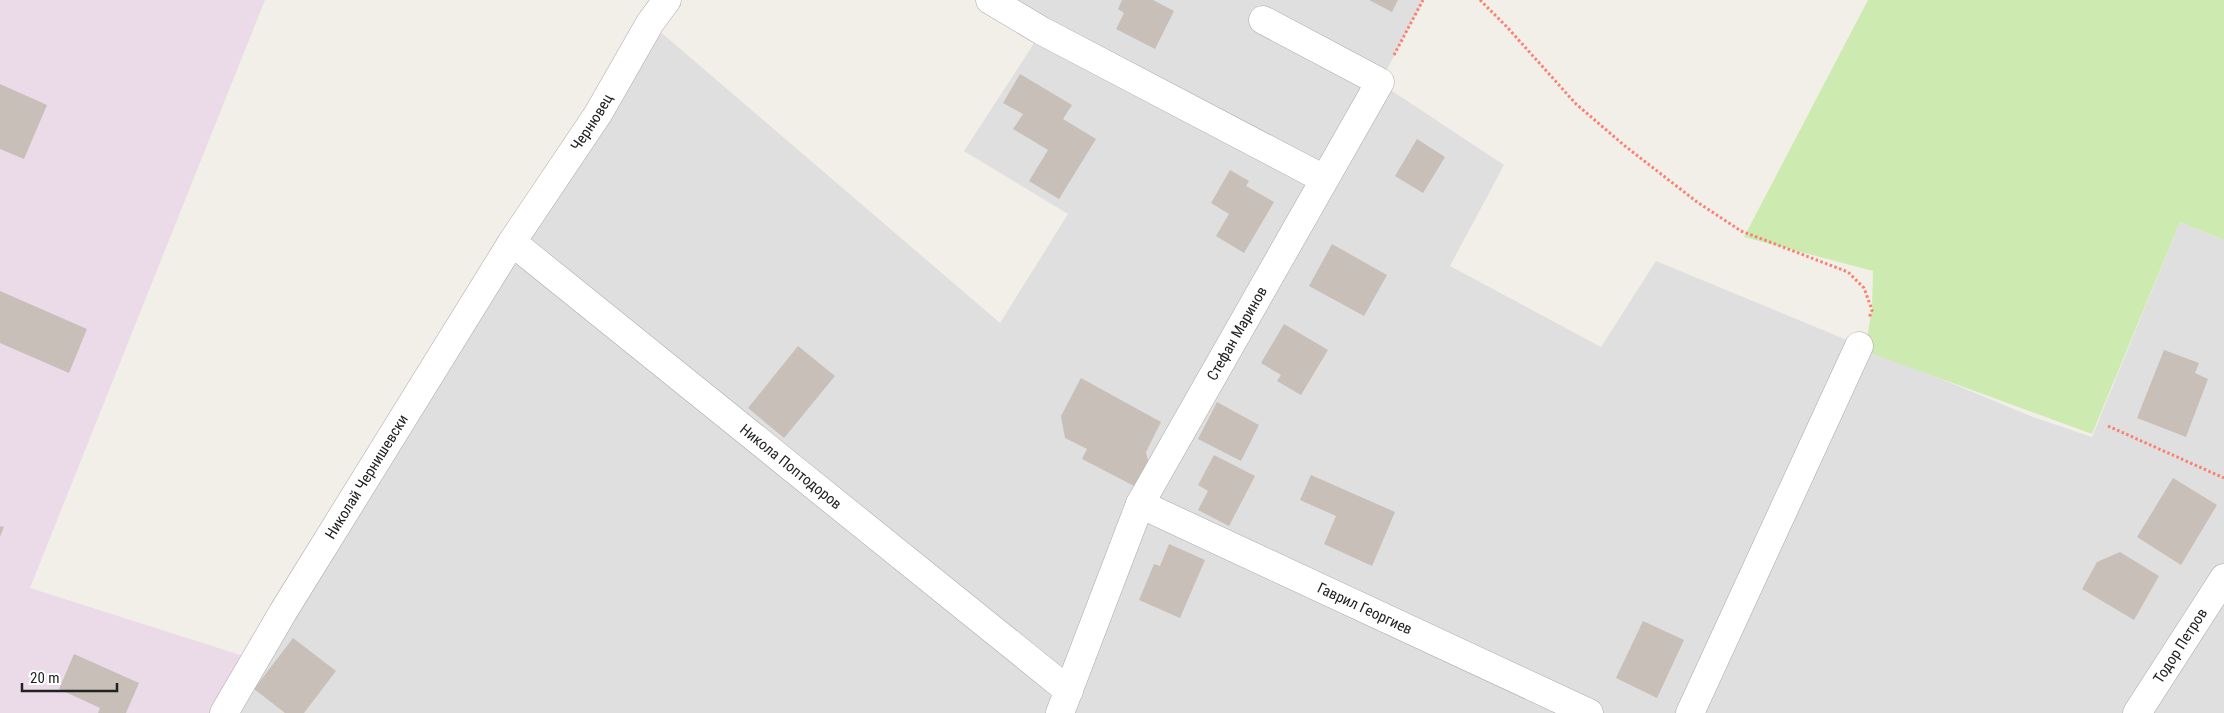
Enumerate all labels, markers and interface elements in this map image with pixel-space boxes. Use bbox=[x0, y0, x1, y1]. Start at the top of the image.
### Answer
street label: Чернювец bbox=[567, 91, 617, 154]
street label: Стефан Маринов bbox=[1203, 283, 1271, 384]
street label: Николай Чернишевски bbox=[321, 411, 412, 542]
street label: Никола Поптодоров bbox=[736, 420, 845, 513]
street label: Гаврил Георгиев bbox=[1315, 579, 1415, 638]
street label: Тодор Петров bbox=[2150, 605, 2211, 687]
scale bar bbox=[22, 660, 118, 692]
text: 20 m bbox=[30, 669, 60, 687]

